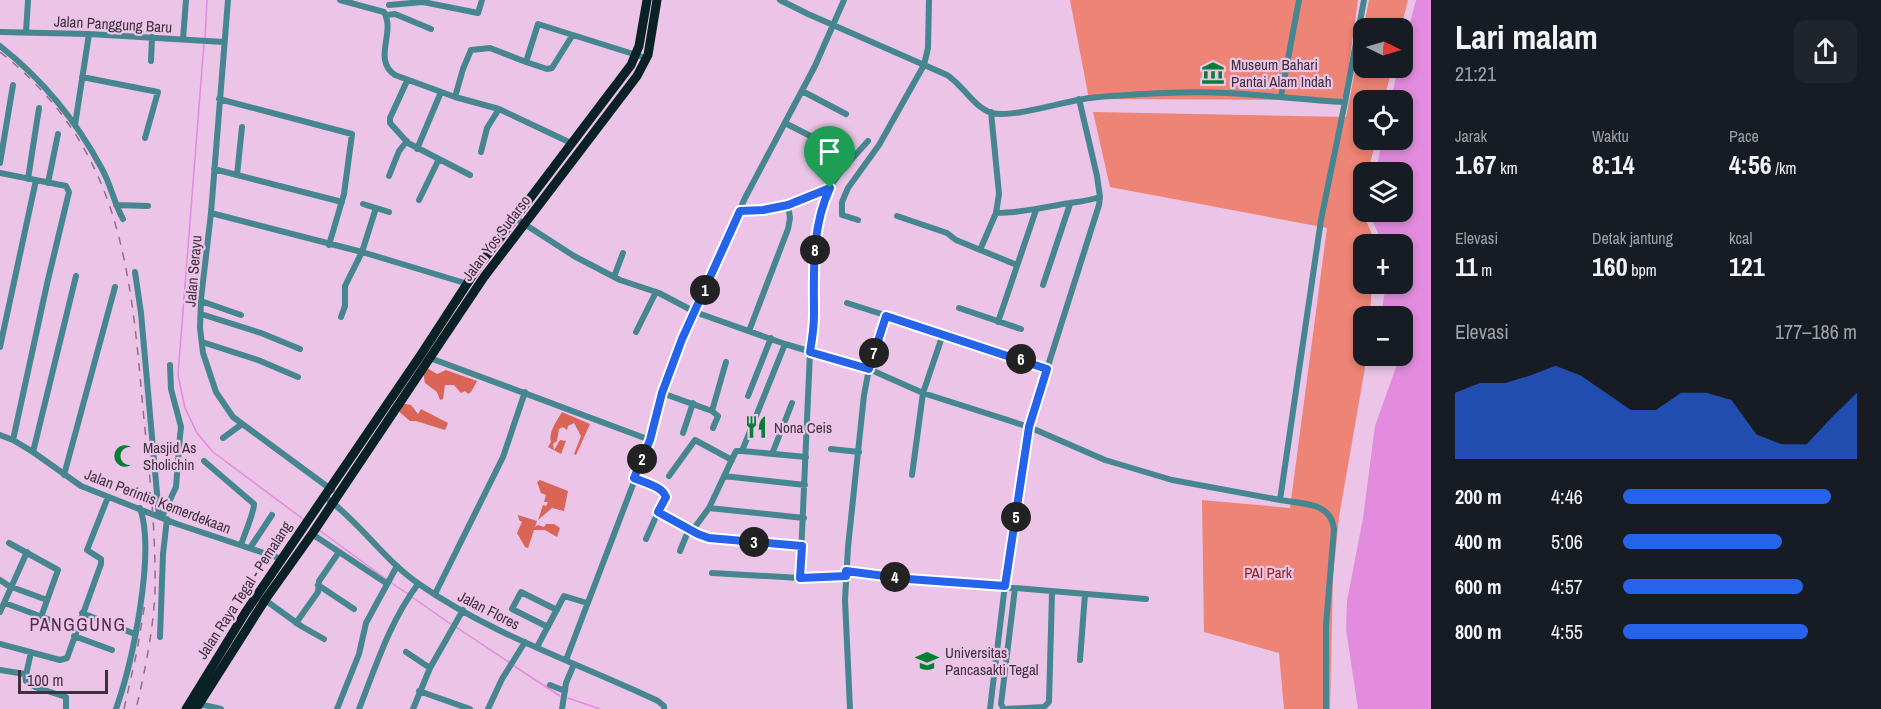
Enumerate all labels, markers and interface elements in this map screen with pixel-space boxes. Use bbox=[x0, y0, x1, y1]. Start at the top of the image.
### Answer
street label: Jalan Panggung Baru bbox=[53, 10, 173, 38]
text: Lari malam bbox=[1455, 15, 1598, 59]
north arrow bbox=[1353, 18, 1413, 78]
map controls bbox=[1353, 18, 1413, 366]
button: share bbox=[1794, 20, 1857, 83]
place label: Museum Bahari Pantai Alam Indah bbox=[1231, 54, 1332, 92]
museum icon: Museum Bahari Pantai Alam Indah bbox=[1200, 60, 1226, 86]
text: 21:21 bbox=[1455, 60, 1496, 87]
button: locate bbox=[1353, 90, 1413, 150]
text: Jarak bbox=[1455, 125, 1487, 147]
text: Waktu bbox=[1592, 125, 1629, 147]
text: Pace bbox=[1729, 125, 1759, 147]
pin bbox=[804, 126, 855, 188]
icon: arrive bbox=[813, 135, 846, 168]
text: 1.67 bbox=[1455, 147, 1497, 182]
text: 8:14 bbox=[1592, 147, 1635, 182]
text: 4:56 bbox=[1729, 147, 1772, 182]
text: km bbox=[1497, 157, 1518, 179]
text: /km bbox=[1772, 157, 1796, 179]
button: layers bbox=[1353, 162, 1413, 222]
street label: Jalan Yos Sudarso bbox=[457, 191, 535, 285]
text: Elevasi bbox=[1455, 227, 1498, 249]
text: Detak jantung bbox=[1592, 227, 1673, 249]
text: kcal bbox=[1729, 227, 1752, 249]
street label: Jalan Serayu bbox=[179, 234, 207, 308]
button: + bbox=[1353, 234, 1413, 294]
pin: 8 bbox=[800, 235, 830, 265]
text: 8 bbox=[811, 239, 819, 261]
text: 11 bbox=[1455, 249, 1478, 284]
text: 160 bbox=[1592, 249, 1628, 284]
text: 121 bbox=[1729, 249, 1765, 284]
text: m bbox=[1478, 259, 1492, 281]
text: bpm bbox=[1628, 259, 1657, 281]
pin: 1 bbox=[690, 275, 720, 305]
text: 1 bbox=[701, 279, 709, 301]
button: − bbox=[1353, 306, 1413, 366]
text: Elevasi bbox=[1455, 318, 1509, 345]
text: 177–186 m bbox=[1775, 318, 1857, 345]
pin: 7 bbox=[859, 338, 889, 368]
text: 7 bbox=[870, 342, 878, 364]
pin: 6 bbox=[1006, 344, 1036, 374]
text: 6 bbox=[1017, 348, 1025, 370]
restaurant icon: Nona Ceis bbox=[743, 414, 769, 440]
place label: Nona Ceis bbox=[774, 417, 832, 438]
place label: Masjid As Sholichin bbox=[143, 437, 196, 475]
mosque icon: Masjid As Sholichin bbox=[112, 443, 138, 469]
pin: 2 bbox=[627, 444, 657, 474]
text: 2 bbox=[638, 448, 646, 470]
street label: Jalan Perintis Kemerdekaan bbox=[82, 463, 234, 539]
text: 200 m bbox=[1455, 483, 1502, 510]
text: 4:46 bbox=[1551, 483, 1583, 510]
pin: 5 bbox=[1001, 502, 1031, 532]
text: 5 bbox=[1012, 506, 1020, 528]
street label: Jalan Raya Tegal - Pemalang bbox=[191, 517, 297, 663]
pin: 3 bbox=[739, 527, 769, 557]
text: 400 m bbox=[1455, 528, 1502, 555]
text: 5:06 bbox=[1551, 528, 1583, 555]
text: 3 bbox=[750, 531, 758, 553]
pin: 4 bbox=[880, 562, 910, 592]
park label: PAI Park bbox=[1244, 562, 1293, 583]
text: 4 bbox=[891, 566, 899, 588]
text: 600 m bbox=[1455, 573, 1502, 600]
text: 4:57 bbox=[1551, 573, 1583, 600]
street label: Jalan Flores bbox=[454, 585, 524, 635]
district label: PANGGUNG bbox=[29, 612, 127, 637]
text: 800 m bbox=[1455, 618, 1502, 645]
text: 4:55 bbox=[1551, 618, 1583, 645]
place label: Universitas Pancasakti Tegal bbox=[945, 642, 1038, 680]
school or university icon: Universitas Pancasakti Tegal bbox=[914, 648, 940, 674]
scale bar bbox=[18, 667, 108, 694]
text: 100 m bbox=[27, 669, 63, 691]

